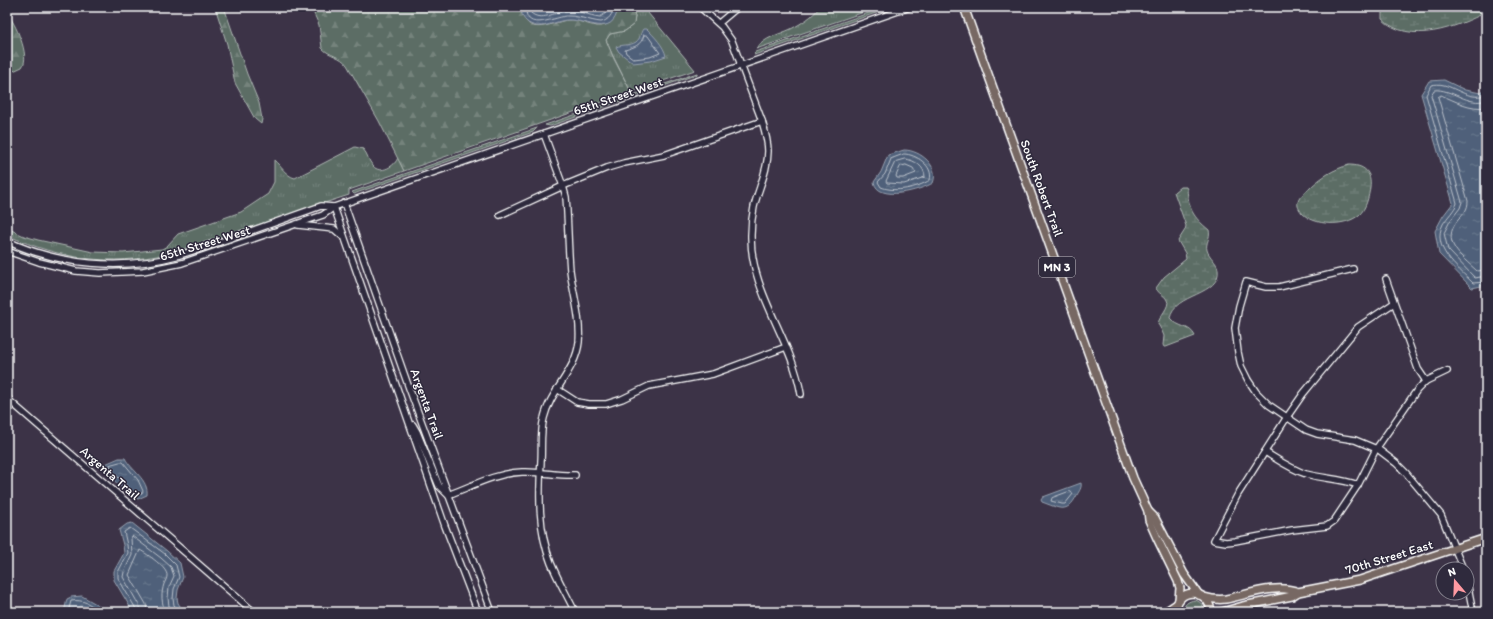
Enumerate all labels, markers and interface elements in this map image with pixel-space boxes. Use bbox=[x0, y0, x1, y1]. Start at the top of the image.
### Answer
street label: 65th Street West bbox=[571, 74, 665, 118]
street label: South Robert Trail bbox=[1018, 138, 1067, 239]
street label: 65th Street West bbox=[158, 222, 252, 264]
road number: MN 3 bbox=[1039, 257, 1075, 277]
street label: Argenta Trail bbox=[407, 367, 447, 442]
street label: Argenta Trail bbox=[77, 443, 143, 503]
street label: 70th Street East bbox=[1343, 536, 1435, 577]
north arrow bbox=[1435, 561, 1475, 601]
text: N bbox=[1446, 565, 1458, 579]

